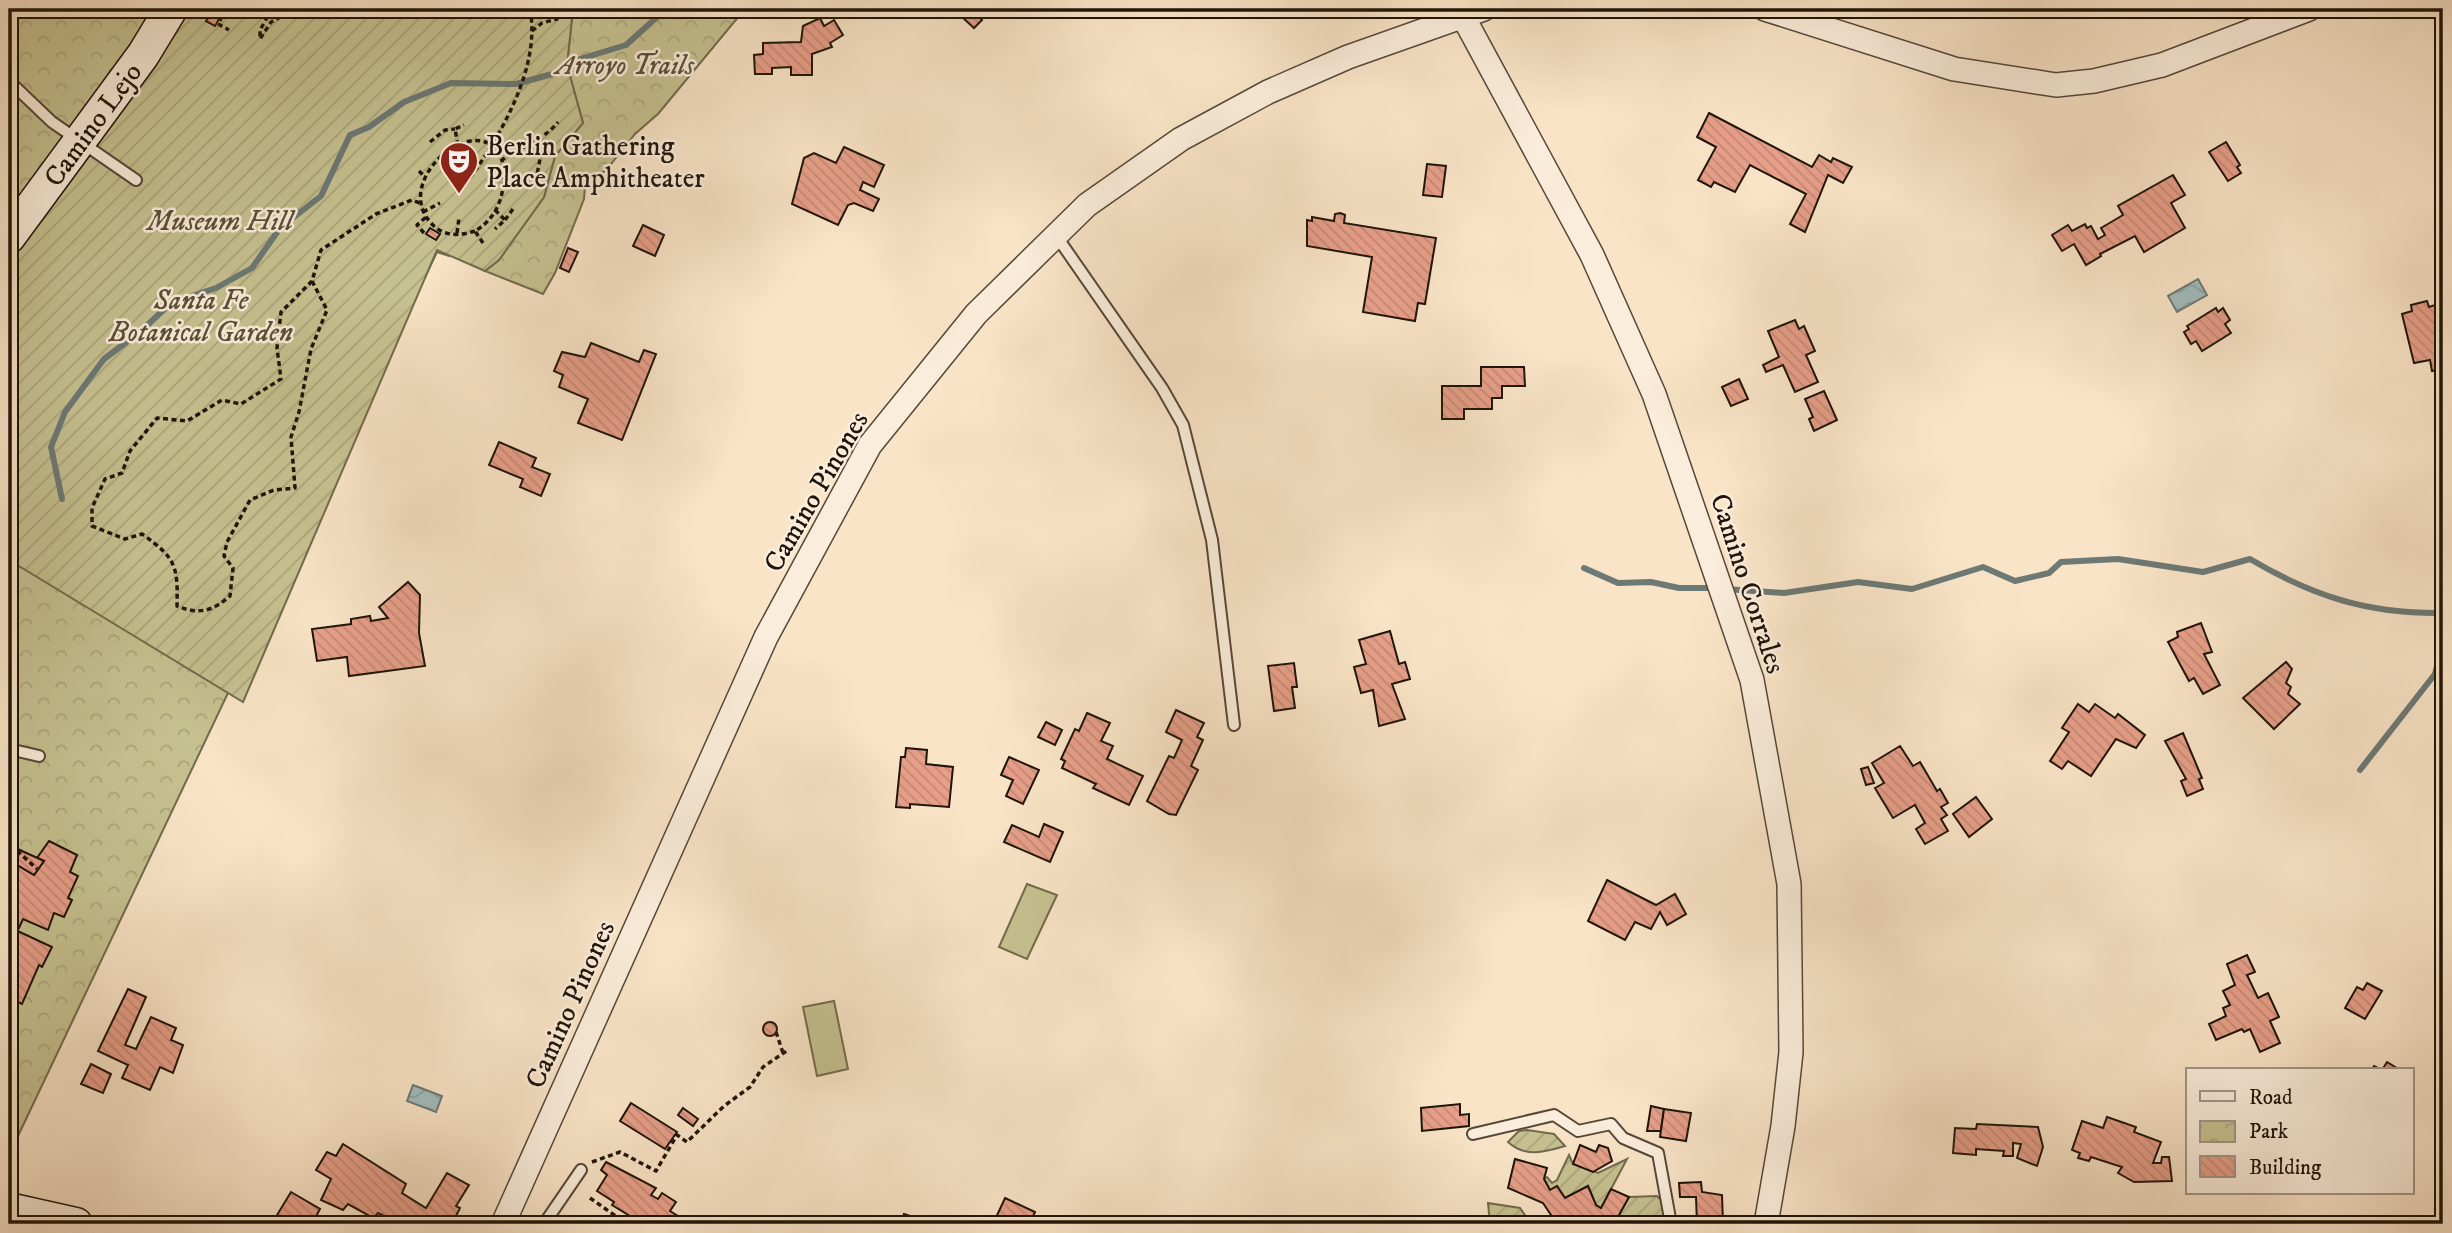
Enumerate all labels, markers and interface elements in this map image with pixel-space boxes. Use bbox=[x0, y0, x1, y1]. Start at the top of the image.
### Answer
park label: Arroyo Trails bbox=[553, 48, 695, 83]
street label: Camino Lejo bbox=[36, 56, 150, 194]
place label: Berlin Gathering Place Amphitheater bbox=[486, 129, 705, 196]
theatre icon: Berlin Gathering Place Amphitheater bbox=[438, 140, 480, 195]
park label: Museum Hill bbox=[145, 204, 296, 239]
park label: Santa Fe Botanical Garden bbox=[108, 283, 293, 350]
street label: Camino Pinones bbox=[756, 405, 876, 578]
street label: Camino Corrales bbox=[1702, 489, 1793, 678]
street label: Camino Pinones bbox=[518, 915, 623, 1094]
legend bbox=[2186, 1068, 2414, 1194]
text: Road bbox=[2249, 1085, 2293, 1111]
text: Park bbox=[2249, 1119, 2289, 1145]
text: Building bbox=[2249, 1155, 2322, 1181]

